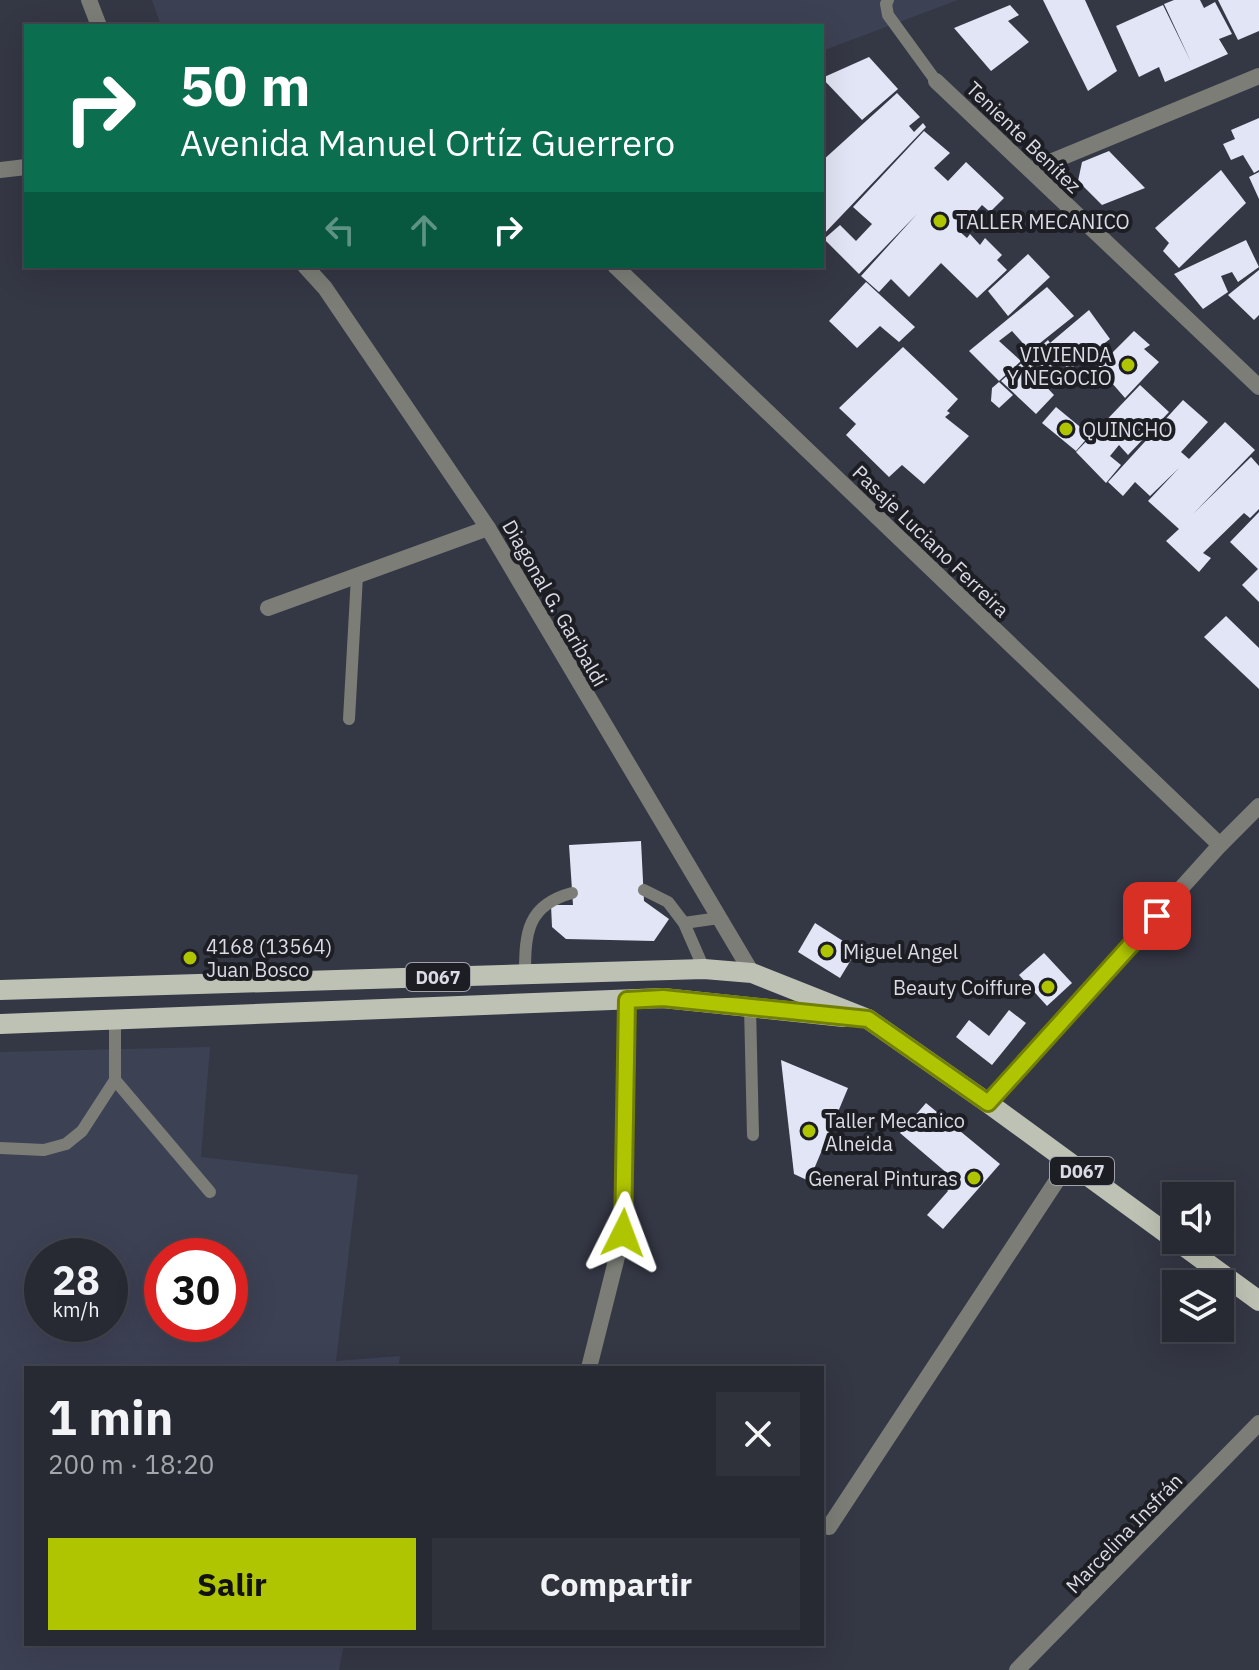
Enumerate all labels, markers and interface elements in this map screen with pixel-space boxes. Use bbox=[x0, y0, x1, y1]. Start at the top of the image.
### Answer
text: 50 m bbox=[180, 49, 310, 121]
icon: right bbox=[48, 56, 152, 160]
street label: Teniente Benítez bbox=[961, 75, 1087, 199]
text: Avenida Manuel Ortíz Guerrero bbox=[180, 119, 675, 166]
icon: left bbox=[318, 208, 362, 252]
icon: ahead bbox=[402, 208, 446, 252]
icon: right bbox=[486, 208, 530, 252]
place label: TALLER MECANICO bbox=[956, 208, 1130, 235]
marker: TALLER MECANICO bbox=[931, 212, 949, 230]
place label: VIVIENDA Y NEGOCIO bbox=[1007, 341, 1112, 391]
marker: VIVIENDA Y NEGOCIO bbox=[1119, 356, 1137, 374]
place label: QUINCHO bbox=[1082, 416, 1173, 443]
marker: QUINCHO bbox=[1057, 420, 1075, 438]
street label: Pasaje Luciano Ferreira bbox=[847, 459, 1015, 623]
street label: Diagonal G. Garibaldi bbox=[496, 515, 614, 691]
pin bbox=[1123, 882, 1191, 950]
icon: arrive bbox=[1135, 894, 1179, 938]
place label: 4168 (13564) Juan Bosco bbox=[206, 933, 332, 983]
place label: Miguel Angel bbox=[843, 938, 958, 965]
marker: Miguel Angel bbox=[818, 942, 836, 960]
marker: 4168 (13564) Juan Bosco bbox=[181, 949, 199, 967]
road number: D067 bbox=[406, 963, 470, 991]
place label: Beauty Coiffure bbox=[893, 974, 1032, 1001]
marker: Beauty Coiffure bbox=[1039, 978, 1057, 996]
place label: Taller Mecanico Alneida bbox=[825, 1107, 965, 1157]
marker: Taller Mecanico Alneida bbox=[800, 1122, 818, 1140]
road number: D067 bbox=[1050, 1157, 1114, 1185]
place label: General Pinturas bbox=[808, 1165, 958, 1192]
marker: General Pinturas bbox=[965, 1169, 983, 1187]
map controls bbox=[1162, 1182, 1234, 1342]
button: sound bbox=[1162, 1182, 1234, 1254]
position arrow bbox=[581, 1191, 665, 1275]
speed limit sign: 30 bbox=[144, 1238, 248, 1342]
text: 28 bbox=[52, 1254, 100, 1306]
button: layers bbox=[1162, 1270, 1234, 1342]
text: km/h bbox=[52, 1296, 100, 1323]
text: 1 min bbox=[48, 1386, 173, 1448]
button: close bbox=[716, 1392, 800, 1476]
text: 200 m · 18:20 bbox=[48, 1447, 214, 1481]
street label: Marcelina Insfrán bbox=[1060, 1467, 1188, 1599]
button: Salir bbox=[48, 1538, 416, 1630]
button: Compartir bbox=[432, 1538, 800, 1630]

